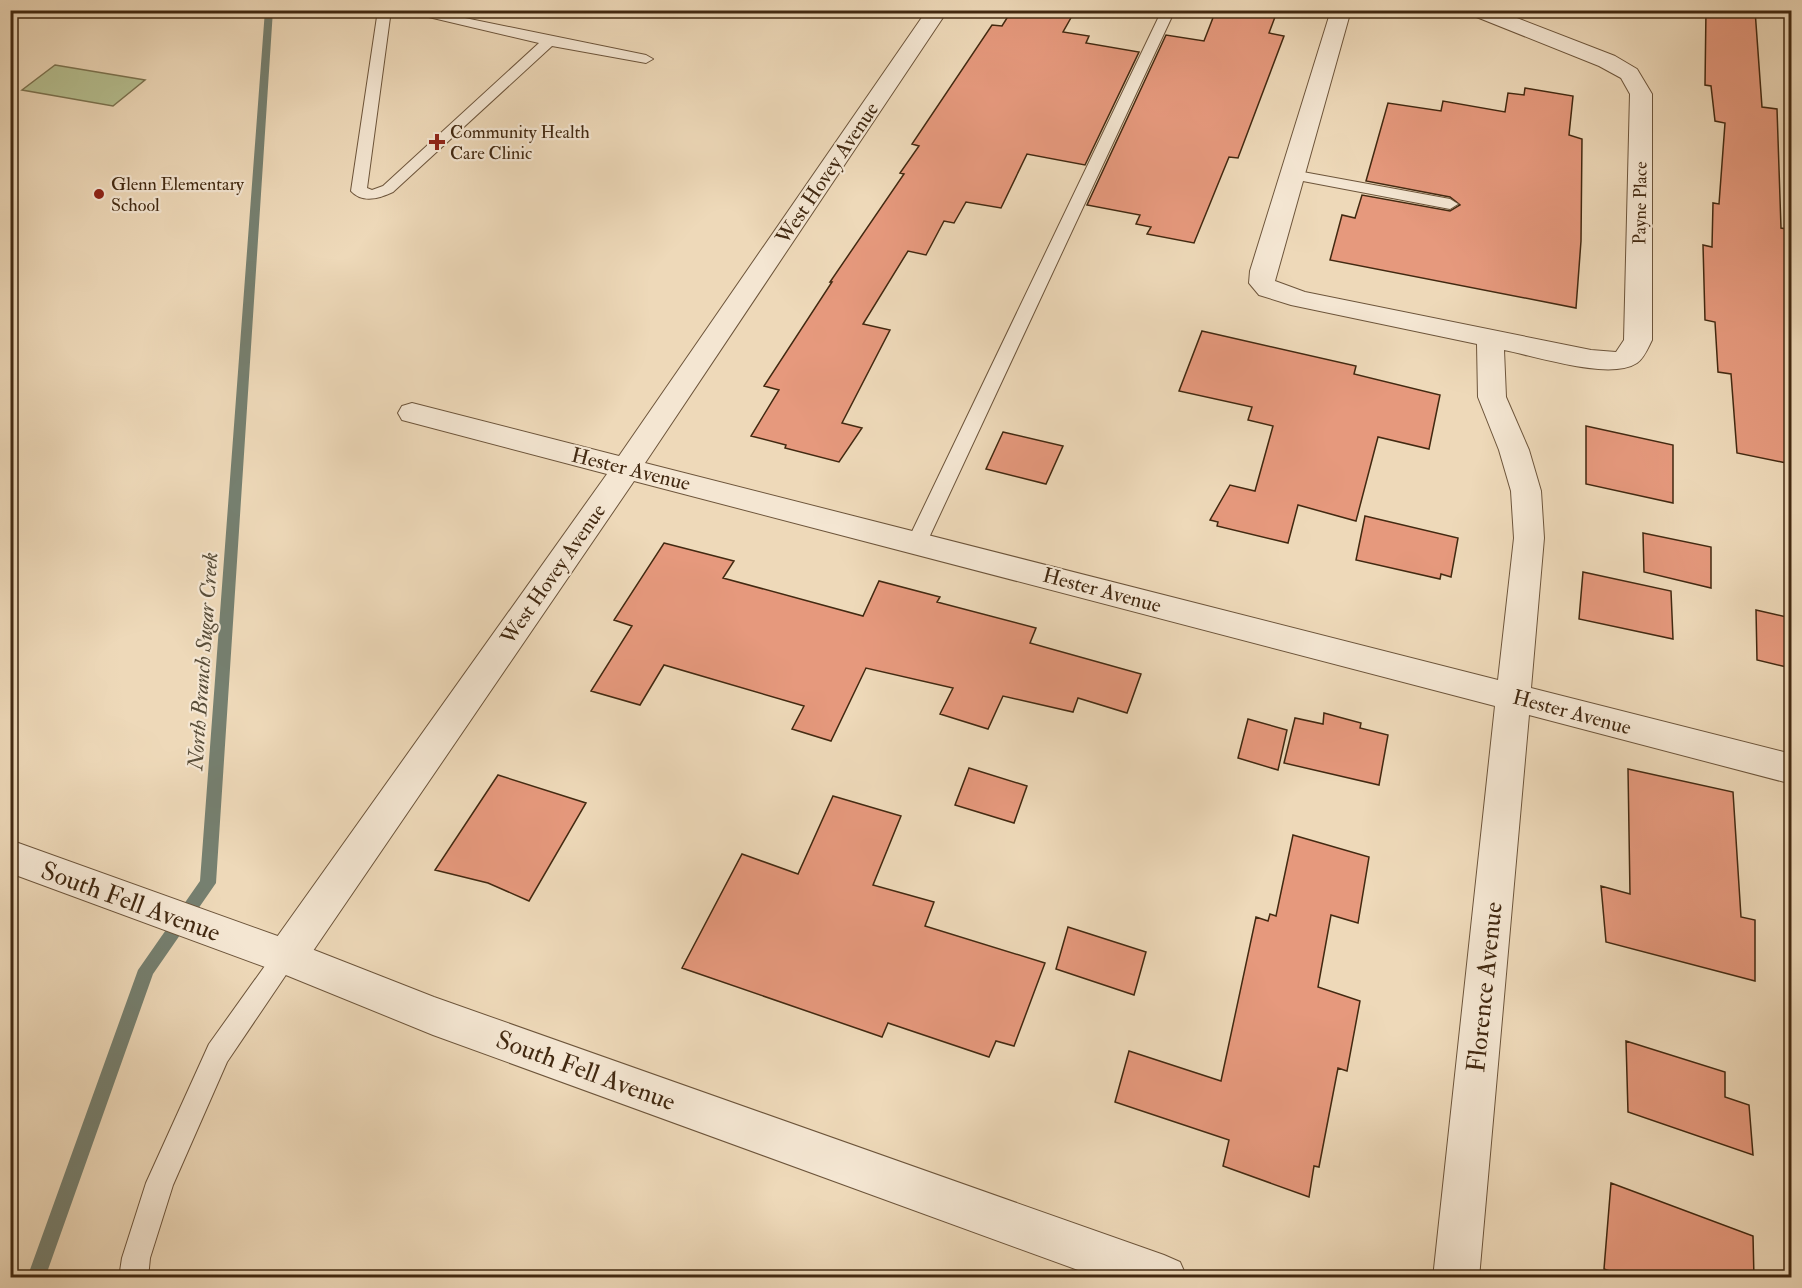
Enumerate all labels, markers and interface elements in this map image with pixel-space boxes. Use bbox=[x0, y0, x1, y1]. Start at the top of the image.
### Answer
street label: West Hovey Avenue bbox=[769, 97, 885, 250]
place label: Community Health Care Clinic bbox=[450, 121, 590, 165]
marker: Community Health Care Clinic bbox=[428, 133, 446, 151]
street label: Payne Place bbox=[1628, 161, 1653, 245]
place label: Glenn Elementary School bbox=[111, 173, 245, 217]
marker: Glenn Elementary School bbox=[92, 187, 106, 201]
street label: Hester Avenue bbox=[569, 442, 693, 497]
street label: West Hovey Avenue bbox=[494, 499, 612, 651]
water label: North Branch Sugar Creek bbox=[181, 551, 225, 772]
street label: Hester Avenue bbox=[1040, 562, 1164, 619]
street label: Hester Avenue bbox=[1510, 684, 1634, 741]
street label: South Fell Avenue bbox=[37, 855, 225, 949]
street label: Florence Avenue bbox=[1460, 900, 1510, 1074]
street label: South Fell Avenue bbox=[492, 1024, 680, 1118]

